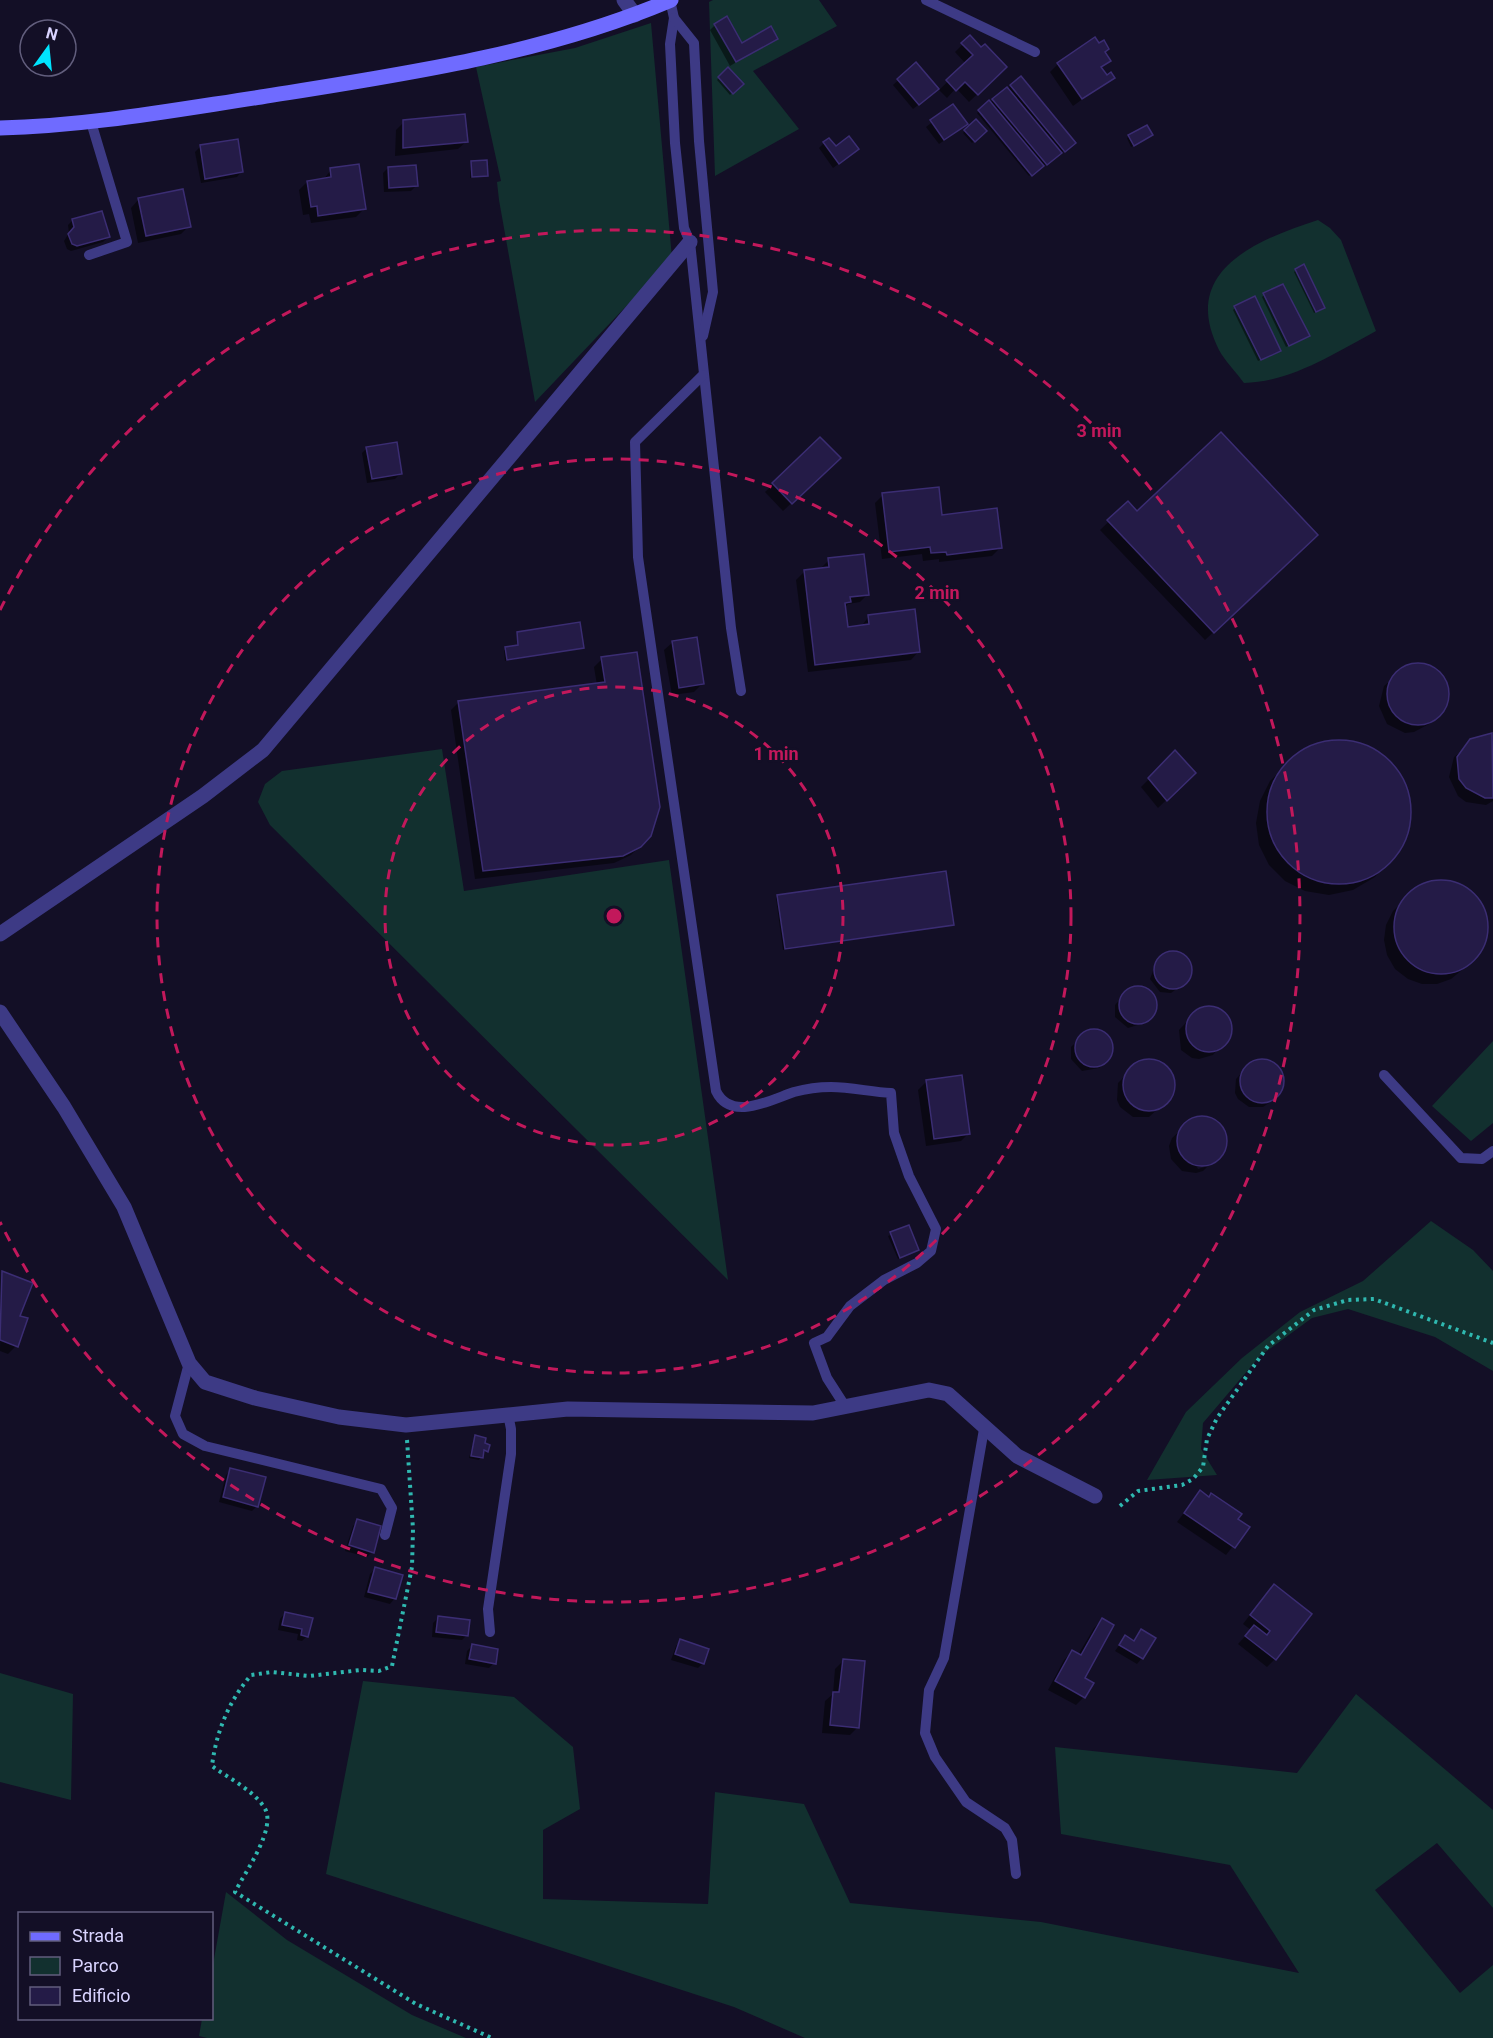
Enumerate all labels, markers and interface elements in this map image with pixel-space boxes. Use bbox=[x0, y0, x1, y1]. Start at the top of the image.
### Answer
north arrow bbox=[18, 18, 78, 78]
text: N bbox=[44, 23, 60, 45]
text: 3 min bbox=[1076, 420, 1122, 441]
text: 2 min bbox=[914, 582, 960, 603]
text: 1 min bbox=[753, 743, 799, 764]
centre of rings bbox=[604, 906, 624, 926]
legend bbox=[18, 1912, 213, 2020]
text: Strada bbox=[72, 1925, 124, 1946]
text: Parco bbox=[72, 1955, 119, 1976]
text: Edificio bbox=[72, 1985, 131, 2006]

